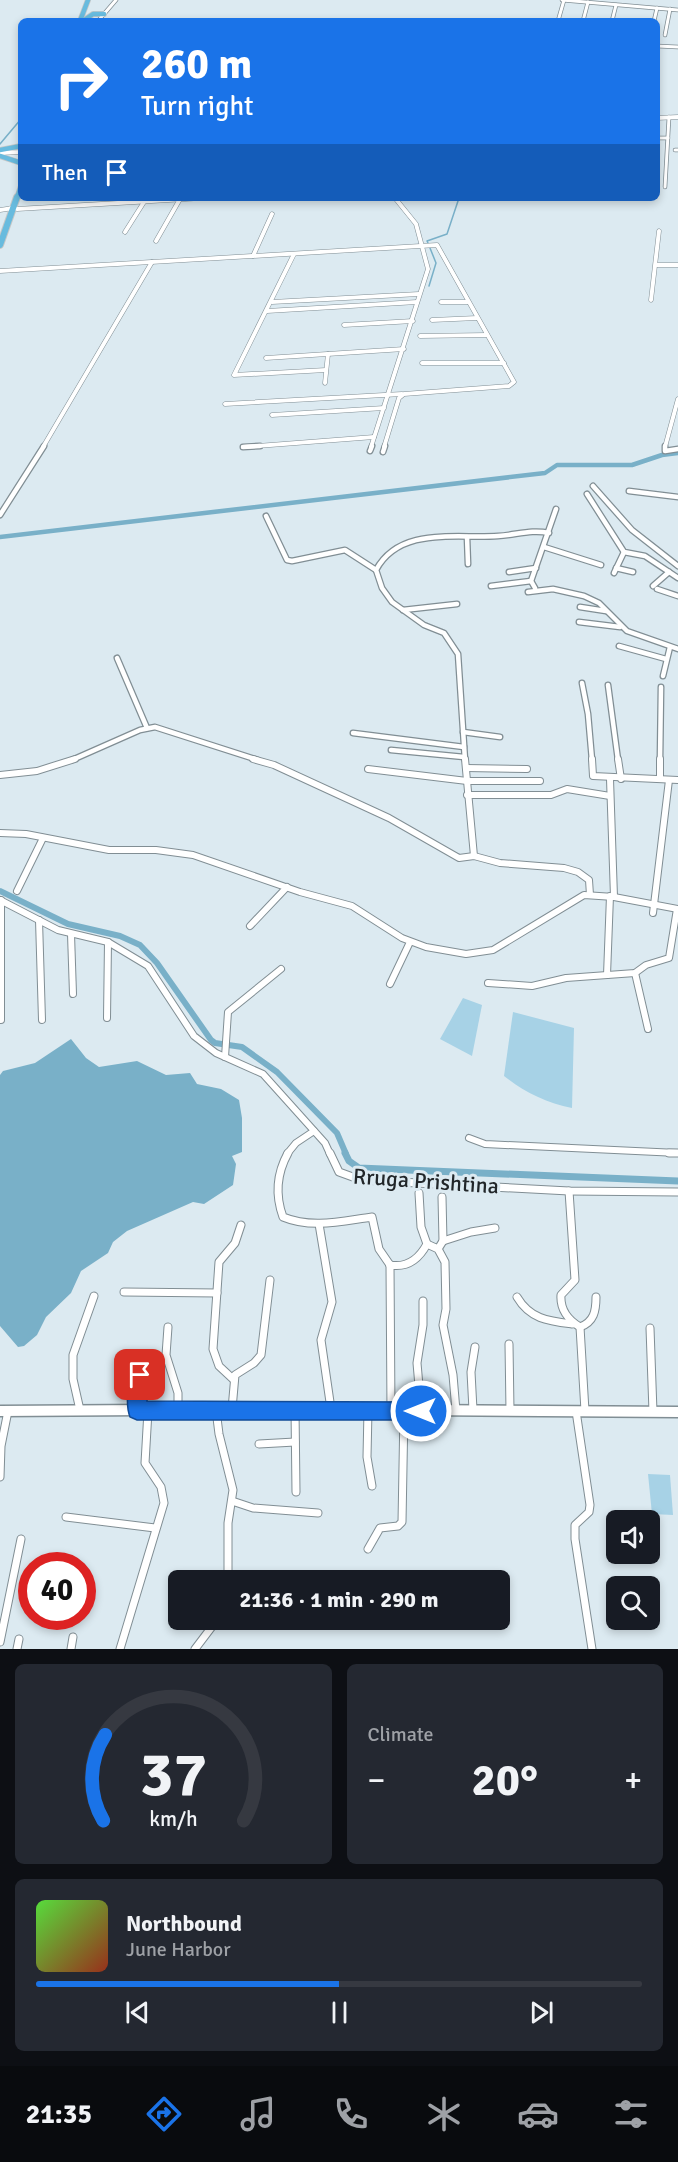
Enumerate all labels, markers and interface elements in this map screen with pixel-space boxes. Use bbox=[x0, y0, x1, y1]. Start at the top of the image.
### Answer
text: 260 m bbox=[141, 39, 252, 90]
icon: right bbox=[42, 42, 120, 120]
text: Turn right bbox=[141, 90, 254, 123]
icon: arrive bbox=[100, 156, 133, 189]
text: Then bbox=[42, 159, 88, 186]
street label: Rruga Prishtina bbox=[352, 1162, 500, 1200]
pin bbox=[114, 1349, 165, 1400]
icon: arrive bbox=[123, 1358, 156, 1391]
position arrow bbox=[389, 1379, 453, 1443]
map controls bbox=[606, 1510, 660, 1630]
button: sound bbox=[606, 1510, 660, 1564]
speed limit sign: 40 bbox=[18, 1552, 96, 1630]
button: search bbox=[606, 1576, 660, 1630]
text: 21:36 · 1 min · 290 m bbox=[239, 1586, 439, 1613]
text: Climate bbox=[368, 1722, 433, 1747]
text: 37 bbox=[140, 1736, 207, 1813]
text: 20° bbox=[471, 1753, 538, 1808]
text: − bbox=[368, 1760, 385, 1801]
text: + bbox=[624, 1760, 642, 1801]
text: km/h bbox=[149, 1806, 198, 1832]
text: Northbound bbox=[126, 1910, 242, 1937]
text: June Harbor bbox=[126, 1937, 231, 1962]
icon: previous bbox=[121, 1996, 154, 2029]
icon: pause bbox=[323, 1996, 356, 2029]
icon: next bbox=[525, 1996, 558, 2029]
icon: directions bbox=[143, 2093, 185, 2135]
icon: music bbox=[237, 2093, 279, 2135]
icon: phone bbox=[330, 2093, 372, 2135]
icon: climate bbox=[423, 2093, 465, 2135]
icon: car bbox=[517, 2093, 559, 2135]
icon: filters bbox=[610, 2093, 652, 2135]
text: 21:35 bbox=[26, 2098, 92, 2131]

